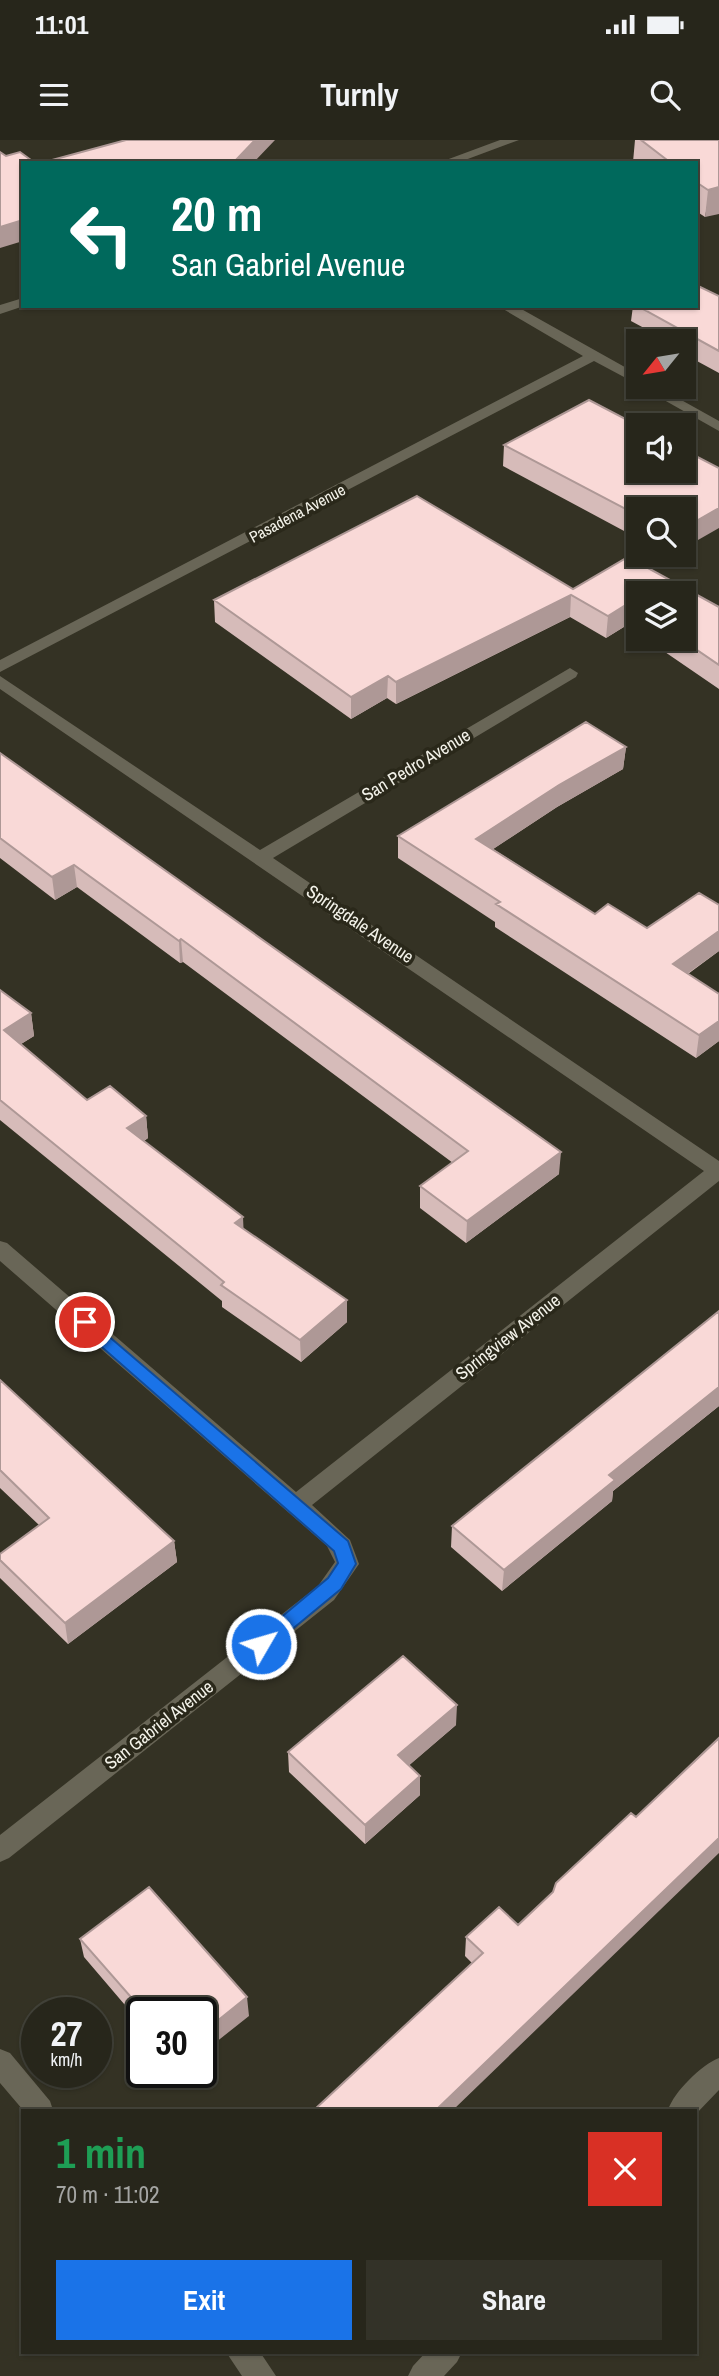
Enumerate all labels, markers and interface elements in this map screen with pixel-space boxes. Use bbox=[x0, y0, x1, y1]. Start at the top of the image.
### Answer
text: 11:01 bbox=[35, 7, 88, 42]
text: Turnly bbox=[320, 73, 399, 116]
icon: menu bbox=[35, 76, 73, 114]
icon: search bbox=[646, 76, 684, 114]
text: 20 m bbox=[171, 180, 263, 246]
icon: left bbox=[56, 189, 147, 280]
text: San Gabriel Avenue bbox=[171, 243, 405, 286]
north arrow bbox=[626, 329, 696, 399]
map controls bbox=[626, 329, 696, 651]
button: sound bbox=[626, 413, 696, 483]
street label: Pasadena Avenue bbox=[245, 478, 349, 548]
button: search bbox=[626, 497, 696, 567]
button: layers bbox=[626, 581, 696, 651]
street label: San Pedro Avenue bbox=[357, 722, 475, 807]
street label: Springdale Avenue bbox=[302, 878, 419, 969]
street label: Springview Avenue bbox=[450, 1288, 565, 1386]
pin bbox=[55, 1292, 115, 1352]
icon: arrive bbox=[66, 1303, 104, 1341]
position arrow bbox=[224, 1607, 298, 1681]
street label: San Gabriel Avenue bbox=[99, 1674, 218, 1775]
speed limit sign: 30 bbox=[126, 1997, 217, 2088]
text: 27 bbox=[51, 2010, 82, 2057]
text: km/h bbox=[51, 2047, 83, 2072]
text: 1 min bbox=[56, 2125, 146, 2181]
button: close bbox=[588, 2132, 662, 2206]
text: 70 m · 11:02 bbox=[56, 2179, 159, 2210]
button: Exit bbox=[56, 2260, 352, 2340]
button: Share bbox=[366, 2260, 662, 2340]

